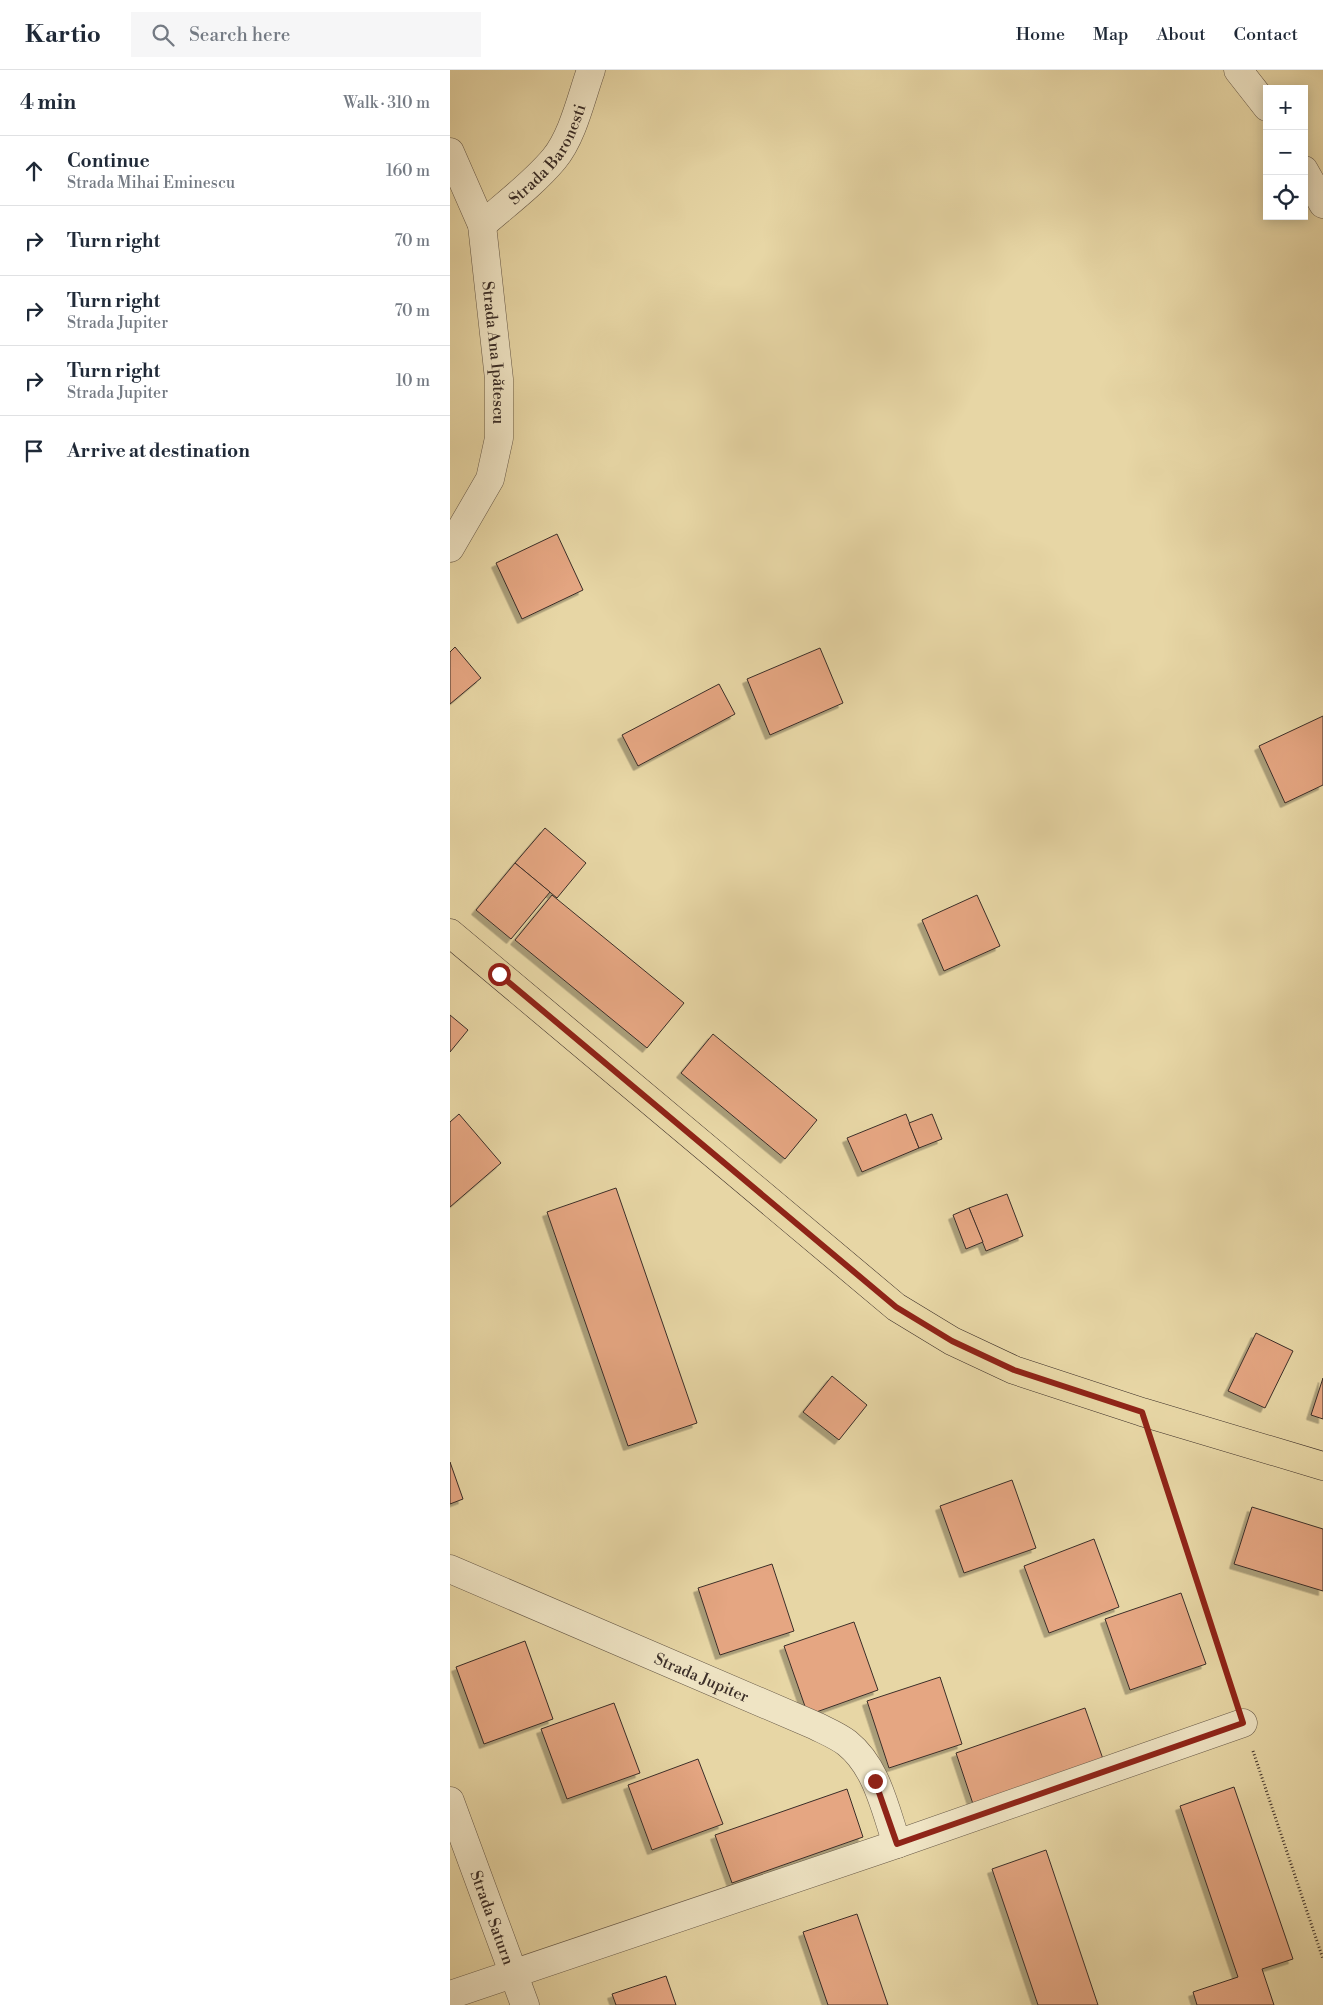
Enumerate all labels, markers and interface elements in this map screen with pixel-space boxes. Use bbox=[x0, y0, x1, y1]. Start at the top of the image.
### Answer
search box bbox=[131, 12, 481, 57]
text: Kartio bbox=[25, 20, 101, 50]
icon: search bbox=[149, 21, 177, 49]
text: Search here bbox=[189, 23, 290, 47]
text: Home bbox=[1016, 23, 1065, 46]
text: Map bbox=[1093, 23, 1129, 46]
text: About bbox=[1157, 23, 1206, 46]
text: Contact bbox=[1234, 23, 1298, 46]
map controls bbox=[1263, 85, 1308, 220]
button: + bbox=[1263, 85, 1308, 130]
text: 4 min bbox=[20, 90, 76, 116]
text: Walk · 310 m bbox=[343, 93, 430, 113]
street label: Strada Baronesti bbox=[505, 102, 590, 209]
button: − bbox=[1263, 130, 1308, 175]
text: Continue bbox=[67, 149, 150, 173]
icon: ahead bbox=[20, 157, 48, 185]
text: 160 m bbox=[386, 161, 430, 181]
text: Strada Mihai Eminescu bbox=[67, 173, 235, 193]
button: locate bbox=[1263, 175, 1308, 220]
icon: right bbox=[20, 227, 48, 255]
text: Turn right bbox=[67, 229, 160, 253]
text: 70 m bbox=[394, 231, 430, 251]
street label: Strada Ana Ipătescu bbox=[477, 280, 508, 424]
text: Turn right bbox=[67, 289, 160, 313]
icon: right bbox=[20, 297, 48, 325]
text: 70 m bbox=[394, 301, 430, 321]
text: Strada Jupiter bbox=[67, 313, 168, 333]
text: Turn right bbox=[67, 359, 160, 383]
icon: right bbox=[20, 367, 48, 395]
text: 10 m bbox=[396, 371, 430, 391]
text: Strada Jupiter bbox=[67, 383, 168, 403]
icon: arrive bbox=[20, 437, 48, 465]
text: Arrive at destination bbox=[67, 439, 250, 463]
route start bbox=[488, 963, 511, 986]
street label: Strada Jupiter bbox=[651, 1649, 752, 1707]
route end bbox=[864, 1770, 887, 1793]
street label: Strada Saturn bbox=[465, 1868, 518, 1968]

